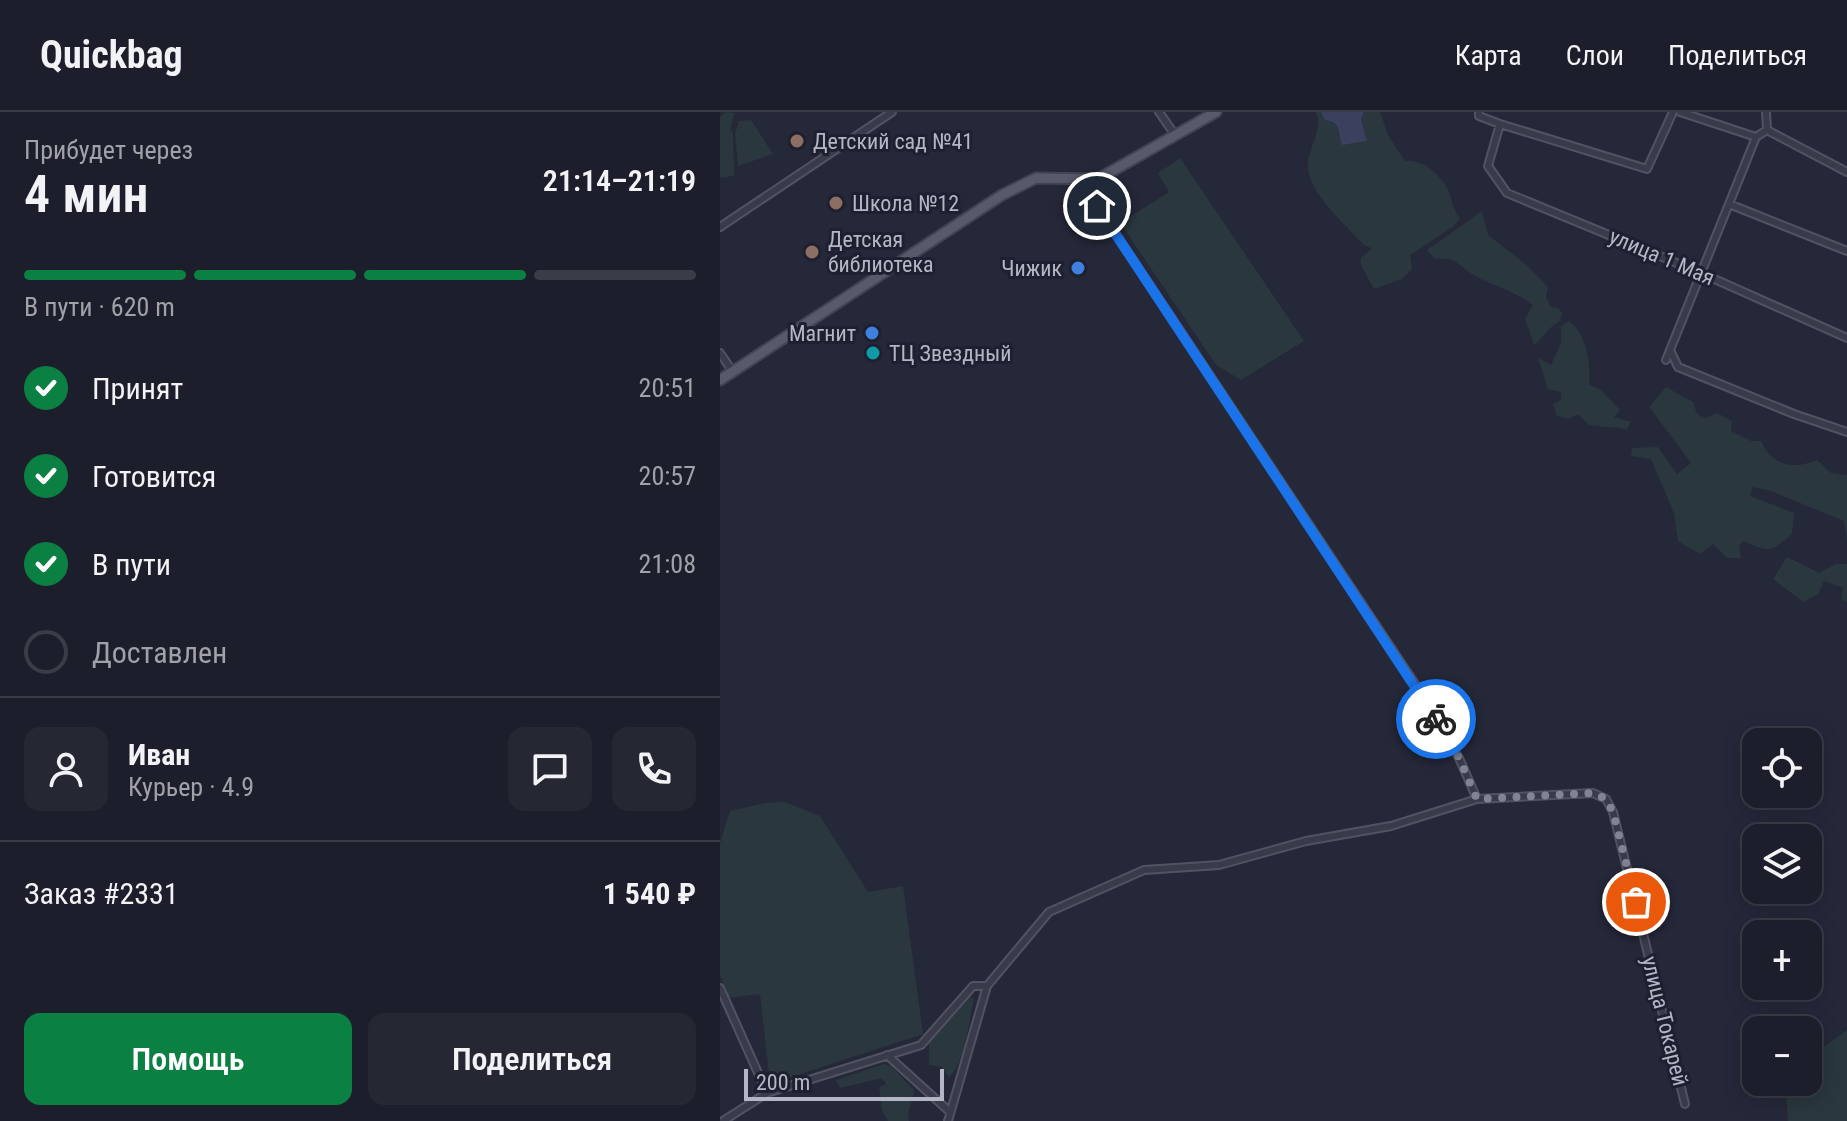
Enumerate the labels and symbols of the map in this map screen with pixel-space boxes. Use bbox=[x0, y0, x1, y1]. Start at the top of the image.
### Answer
place label: Детский сад №41 bbox=[813, 129, 973, 154]
marker: Детский сад №41 bbox=[788, 132, 806, 150]
pin bbox=[1063, 172, 1131, 240]
place label: Школа №12 bbox=[852, 191, 959, 216]
marker: Школа №12 bbox=[827, 194, 845, 212]
street label: улица 1 Мая bbox=[1606, 224, 1718, 290]
place label: Детская библиотека bbox=[828, 227, 934, 277]
marker: Детская библиотека bbox=[803, 243, 821, 261]
place label: Чижик bbox=[1001, 256, 1062, 281]
marker: Чижик bbox=[1069, 259, 1087, 277]
place label: Магнит bbox=[789, 321, 856, 346]
marker: Магнит bbox=[863, 324, 881, 342]
place label: ТЦ Звездный bbox=[889, 341, 1011, 366]
marker: ТЦ Звездный bbox=[864, 344, 882, 362]
courier bbox=[1396, 679, 1476, 759]
pin bbox=[1602, 868, 1670, 936]
street label: улица Токарей bbox=[1637, 954, 1693, 1088]
scale bar bbox=[744, 1065, 944, 1101]

